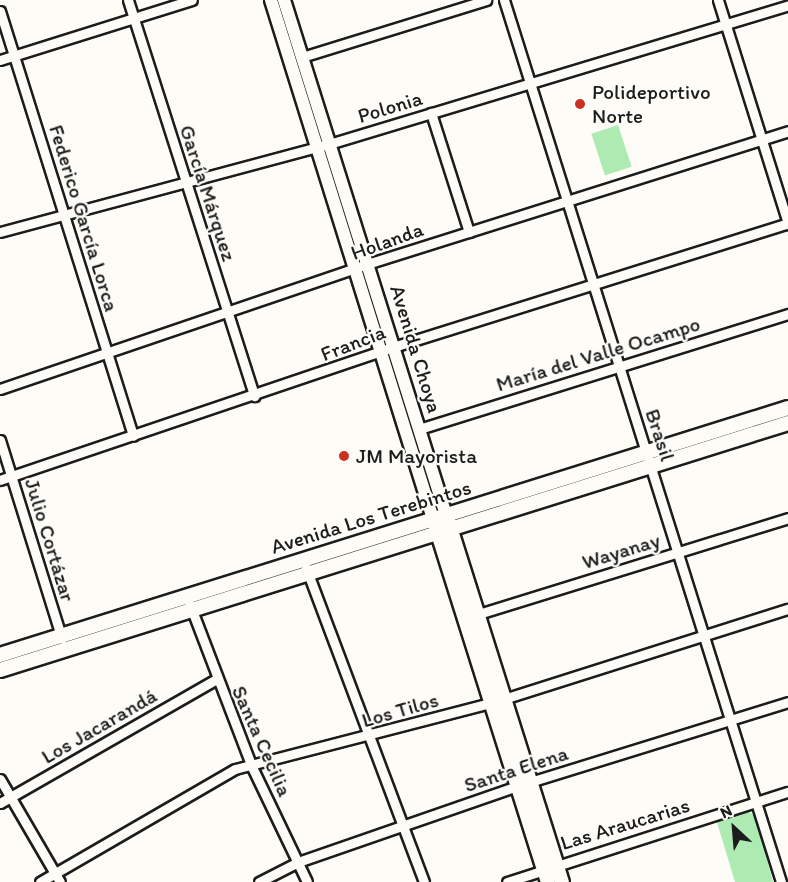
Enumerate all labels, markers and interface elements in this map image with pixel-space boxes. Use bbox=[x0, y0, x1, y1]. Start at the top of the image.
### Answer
place label: Polideportivo Norte bbox=[592, 79, 711, 129]
street label: Polonia bbox=[355, 85, 425, 129]
marker: Polideportivo Norte bbox=[573, 97, 587, 111]
street label: Federico García Lorca bbox=[44, 122, 124, 314]
street label: García Márquez bbox=[174, 122, 242, 264]
street label: Holanda bbox=[347, 216, 427, 266]
street label: Avenida Choya bbox=[385, 282, 447, 416]
street label: María del Valle Ocampo bbox=[493, 311, 703, 397]
street label: Francia bbox=[317, 319, 389, 367]
street label: Brasil bbox=[640, 406, 680, 464]
place label: JM Mayorista bbox=[356, 443, 477, 469]
marker: JM Mayorista bbox=[337, 449, 351, 463]
street label: Julio Cortázar bbox=[19, 475, 81, 605]
street label: Avenida Los Terebintos bbox=[269, 475, 473, 559]
street label: Wayanay bbox=[579, 527, 663, 575]
street label: Santa Cecilia bbox=[226, 682, 298, 800]
street label: Los Jacarandá bbox=[37, 683, 161, 769]
street label: Los Tilos bbox=[359, 687, 441, 733]
street label: Santa Elena bbox=[461, 741, 571, 797]
street label: Las Araucarias bbox=[557, 792, 693, 856]
north arrow bbox=[704, 798, 764, 858]
text: N bbox=[717, 800, 735, 822]

